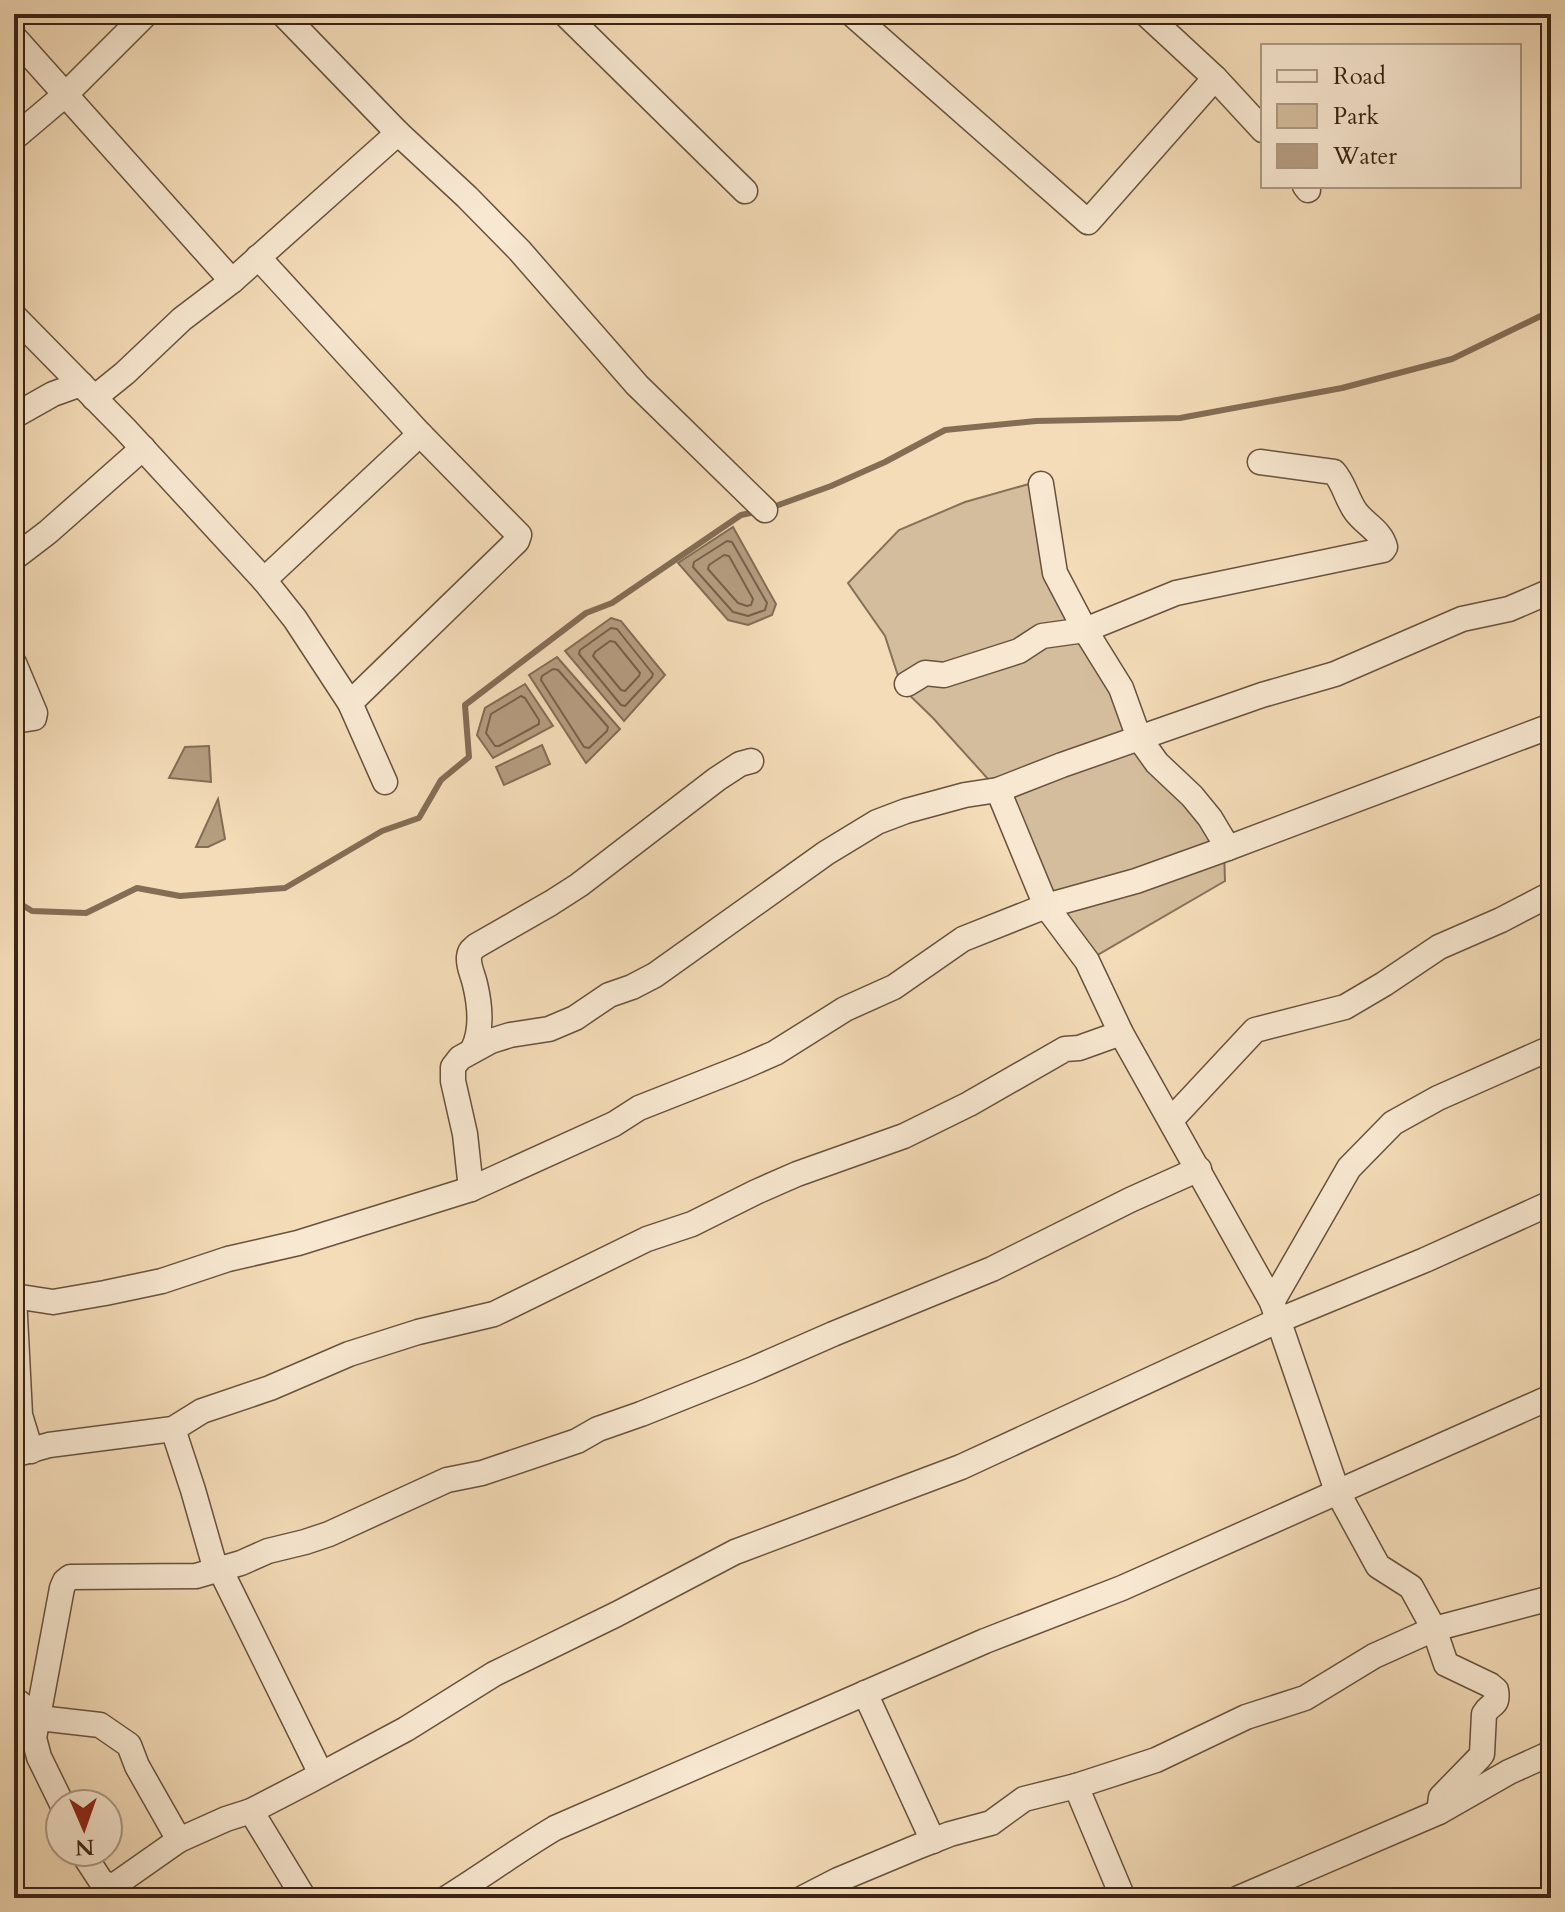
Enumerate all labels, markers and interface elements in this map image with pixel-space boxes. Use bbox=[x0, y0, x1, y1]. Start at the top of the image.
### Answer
legend bbox=[1261, 44, 1521, 188]
text: Road bbox=[1333, 60, 1386, 93]
text: Park bbox=[1333, 100, 1379, 133]
text: Water bbox=[1332, 140, 1397, 173]
north arrow bbox=[44, 1788, 124, 1868]
text: N bbox=[75, 1832, 95, 1862]

